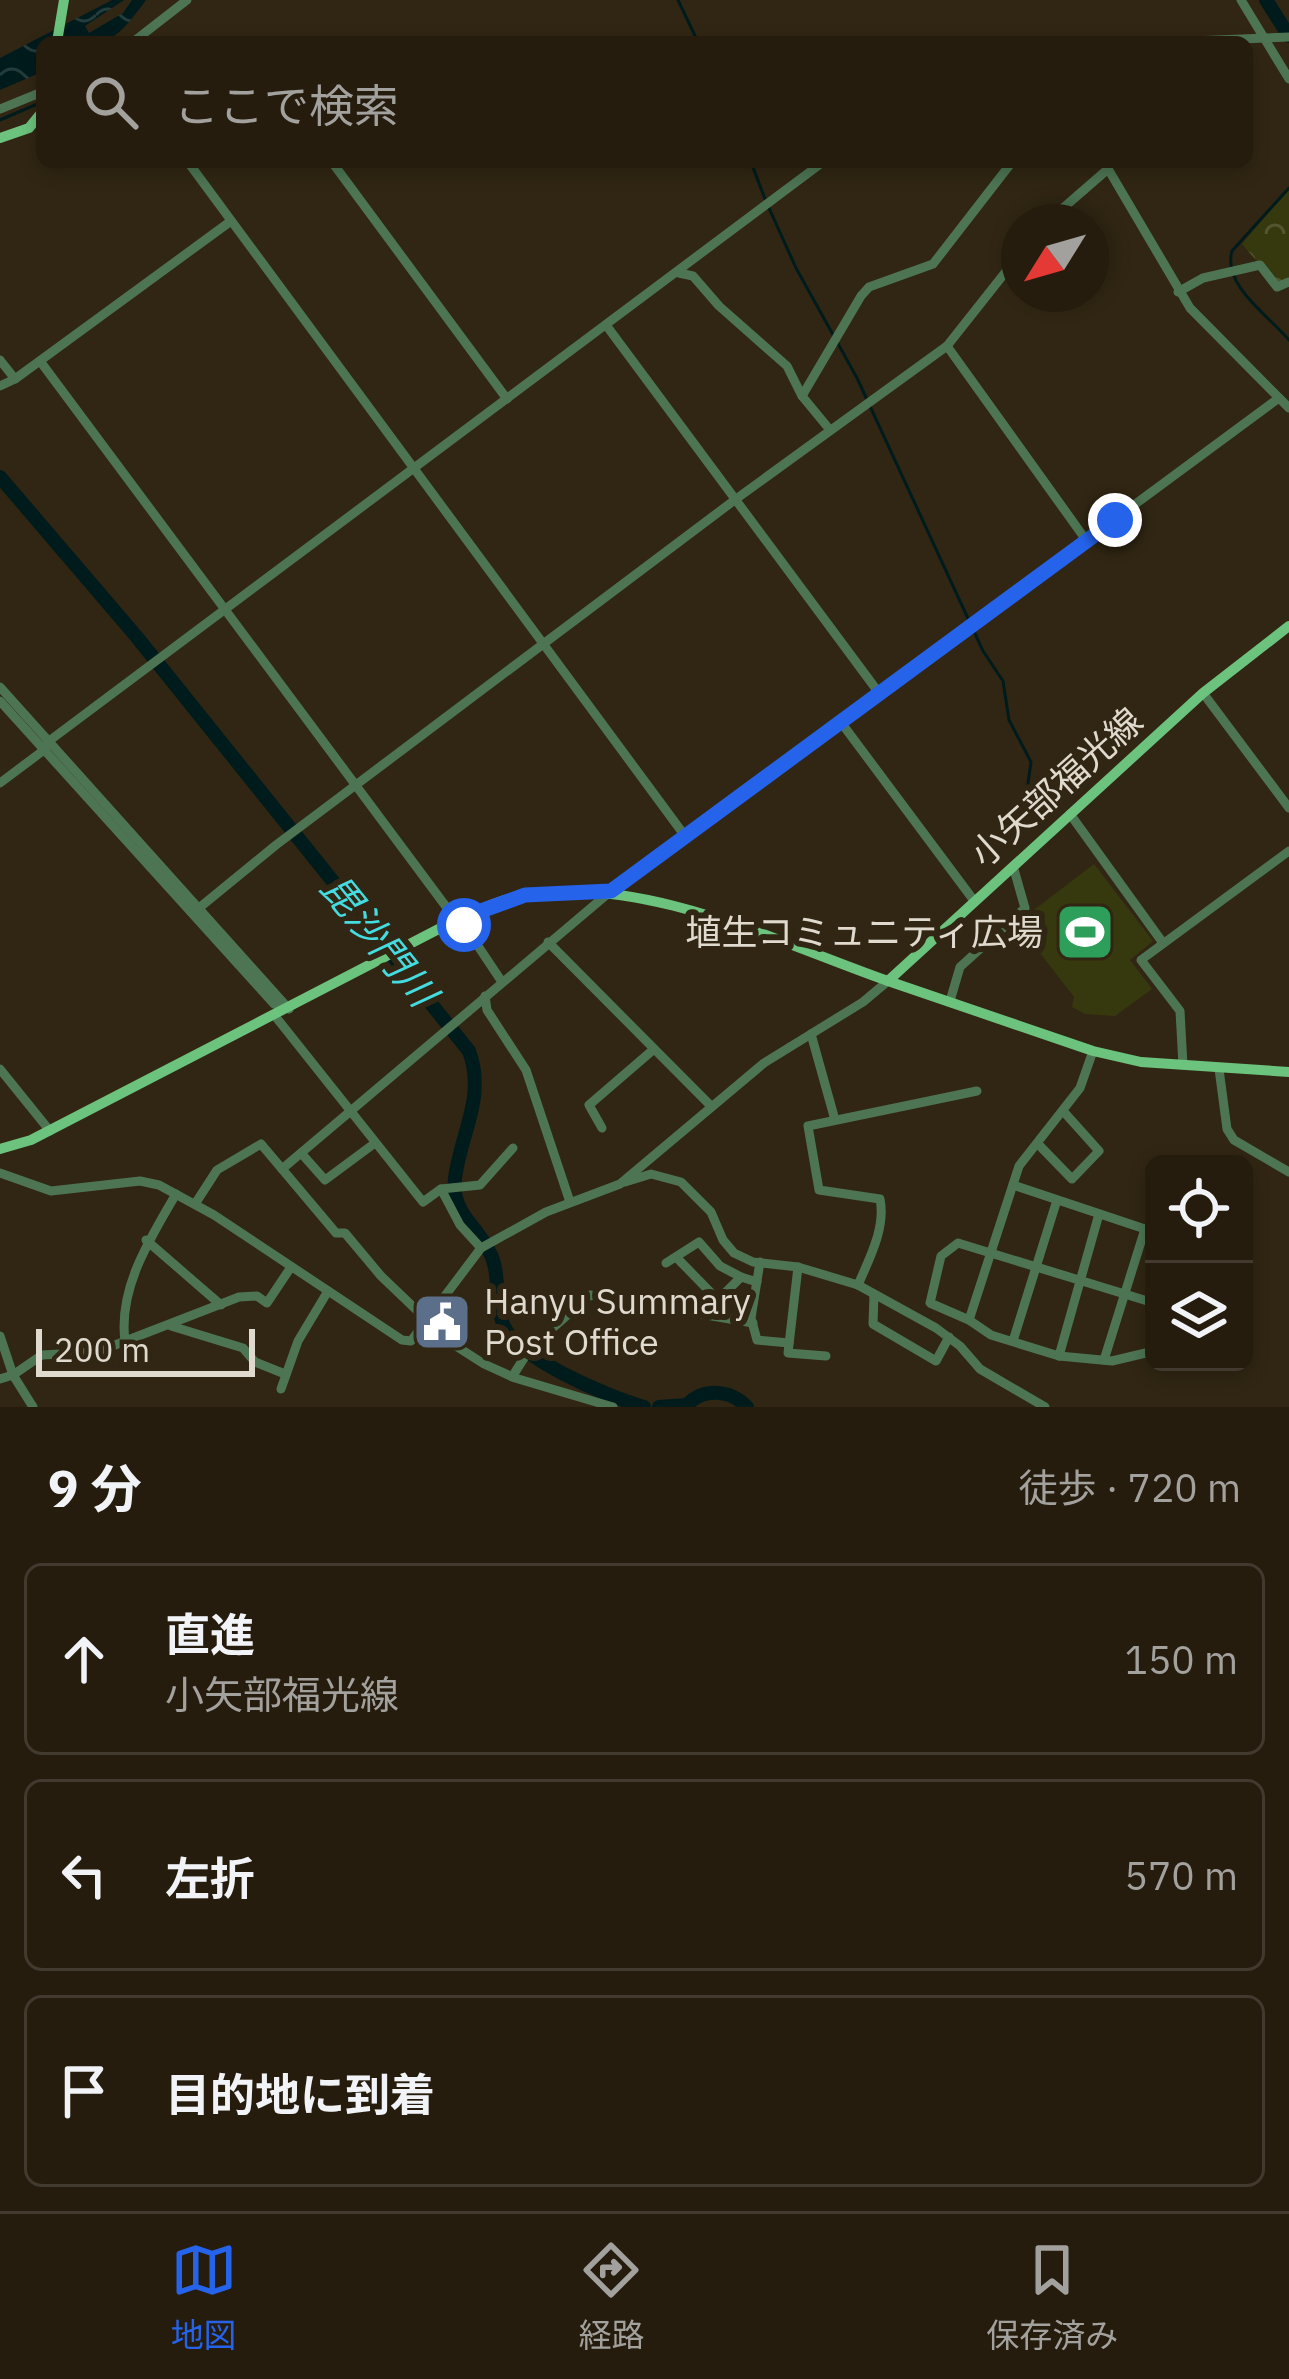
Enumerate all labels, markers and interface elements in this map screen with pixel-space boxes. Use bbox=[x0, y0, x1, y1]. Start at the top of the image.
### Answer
search box bbox=[36, 36, 1253, 168]
icon: search bbox=[78, 69, 144, 135]
text: ここで検索 bbox=[174, 76, 399, 134]
north arrow bbox=[1001, 204, 1109, 312]
route end bbox=[1088, 493, 1142, 547]
street label: 小矢部福光線 bbox=[960, 697, 1152, 876]
water label: 毘沙門川 bbox=[310, 863, 451, 1019]
route start bbox=[437, 898, 491, 952]
sports icon: 埴生コミュニティ広場 bbox=[1054, 901, 1116, 963]
place label: 埴生コミュニティ広場 bbox=[685, 908, 1043, 955]
map controls bbox=[1145, 1155, 1253, 1371]
button: locate bbox=[1145, 1155, 1253, 1263]
button: layers bbox=[1145, 1263, 1253, 1371]
place label: Hanyu Summary Post Office bbox=[484, 1277, 751, 1365]
public building icon: Hanyu Summary Post Office bbox=[411, 1291, 473, 1353]
scale bar bbox=[36, 1323, 255, 1376]
text: 200 m bbox=[54, 1328, 150, 1371]
text: 9 分 bbox=[48, 1455, 142, 1521]
text: 徒歩 · 720 m bbox=[1018, 1462, 1241, 1513]
text: 直進 bbox=[165, 1605, 255, 1663]
icon: ahead bbox=[51, 1626, 117, 1692]
text: 150 m bbox=[1125, 1634, 1238, 1685]
text: 小矢部福光線 bbox=[165, 1669, 399, 1720]
icon: left bbox=[51, 1842, 117, 1908]
text: 左折 bbox=[165, 1849, 255, 1907]
text: 570 m bbox=[1125, 1850, 1238, 1901]
icon: arrive bbox=[51, 2058, 117, 2124]
text: 目的地に到着 bbox=[165, 2065, 435, 2123]
tab: 地図 bbox=[171, 2237, 237, 2357]
tab: 経路 bbox=[578, 2237, 644, 2357]
tab: 保存済み bbox=[986, 2237, 1118, 2357]

